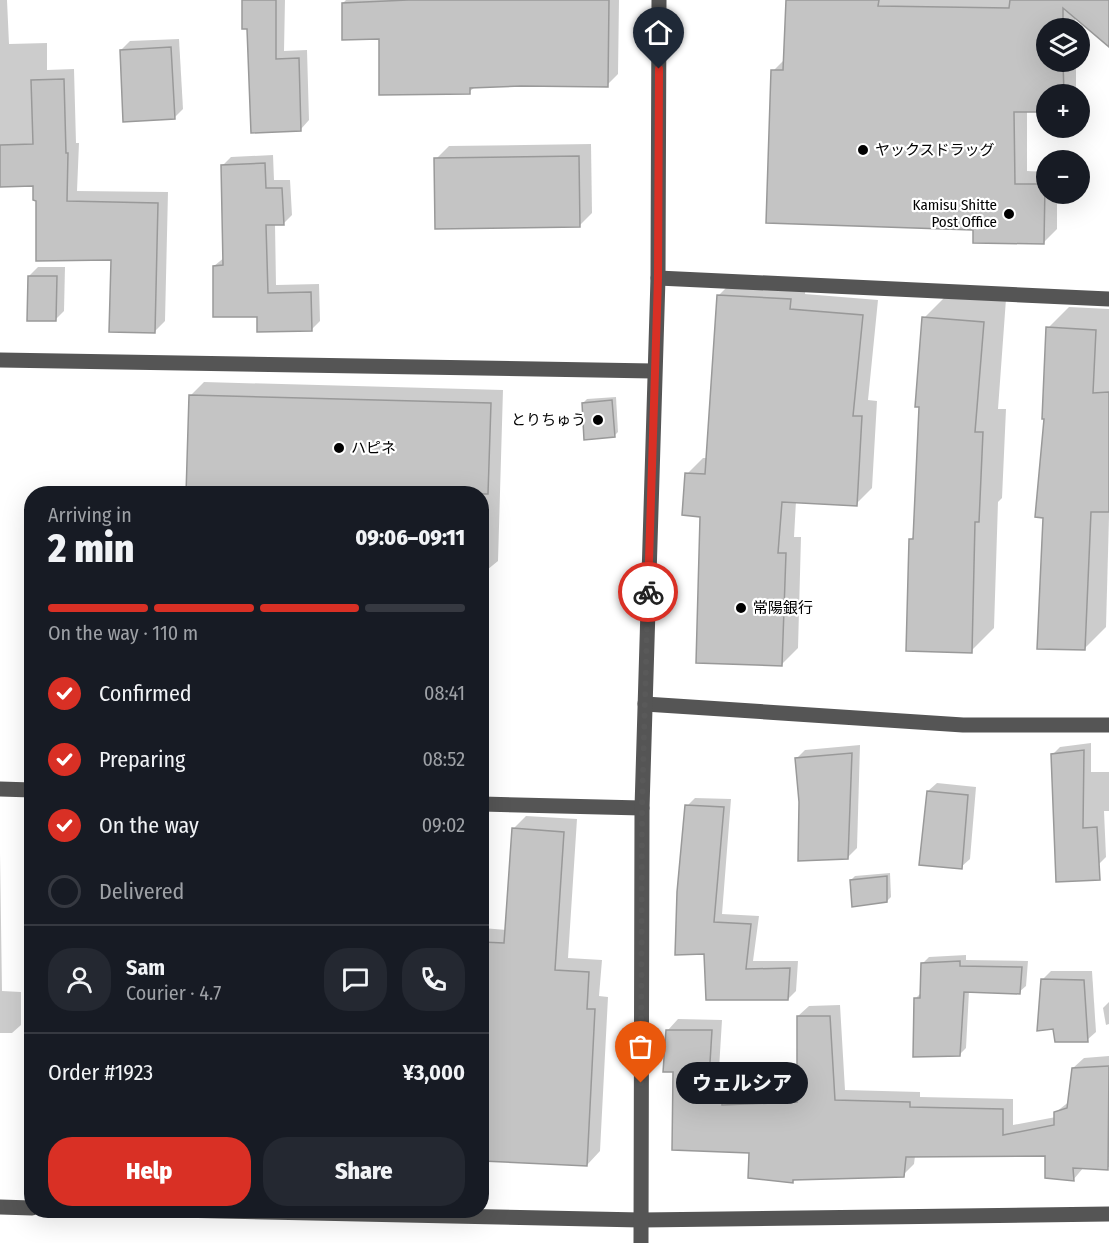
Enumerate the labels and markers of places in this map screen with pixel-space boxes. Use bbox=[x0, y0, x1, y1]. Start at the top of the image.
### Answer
pin bbox=[633, 7, 684, 69]
place label: ヤックスドラッグ bbox=[875, 141, 995, 159]
marker: ヤックスドラッグ bbox=[856, 143, 870, 157]
place label: Kamisu Shitte Post Office bbox=[913, 196, 997, 231]
marker: Kamisu Shitte Post Office bbox=[1002, 207, 1016, 221]
place label: とりちゅう bbox=[511, 411, 586, 429]
marker: とりちゅう bbox=[591, 413, 605, 427]
place label: ハピネ bbox=[351, 439, 396, 457]
marker: ハピネ bbox=[332, 441, 346, 455]
place label: 常陽銀行 bbox=[753, 599, 813, 617]
marker: 常陽銀行 bbox=[734, 601, 748, 615]
pin bbox=[615, 1021, 666, 1083]
callout: ウェルシア bbox=[677, 1062, 809, 1104]

